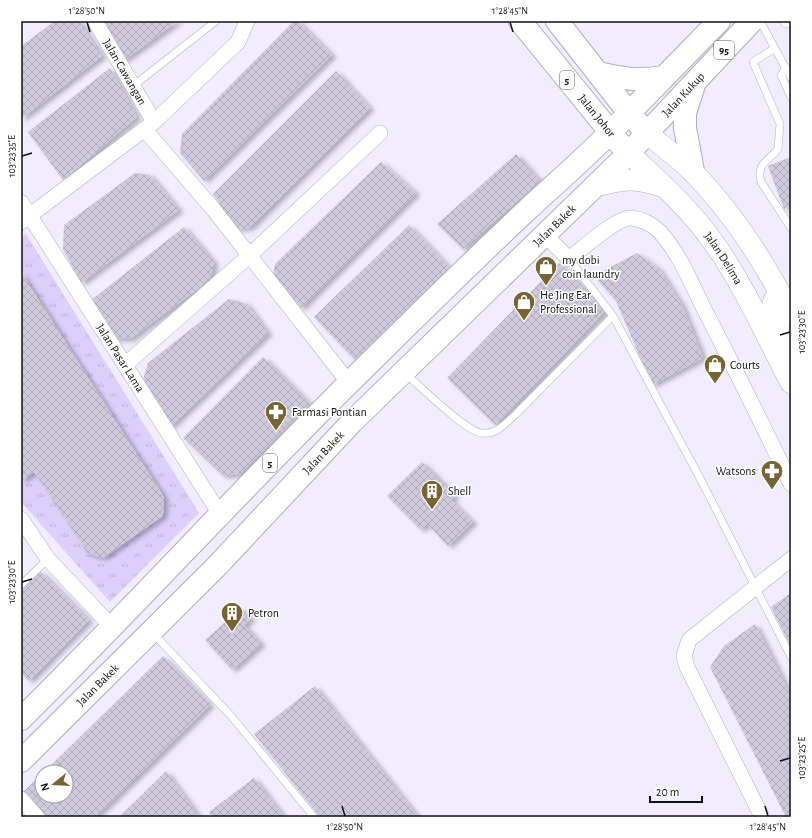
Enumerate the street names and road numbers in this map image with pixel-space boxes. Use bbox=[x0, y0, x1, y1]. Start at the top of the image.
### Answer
street label: Jalan Cawangan bbox=[101, 37, 149, 107]
road number: 95 bbox=[714, 41, 734, 59]
street label: Jalan Kukup bbox=[660, 70, 707, 119]
road number: 5 bbox=[560, 71, 574, 89]
street label: Jalan Johor bbox=[576, 92, 618, 139]
street label: Jalan Bakek bbox=[531, 202, 578, 249]
street label: Jalan Delima bbox=[702, 230, 745, 287]
street label: Jalan Pasar Lama bbox=[94, 322, 147, 395]
street label: Jalan Bakek bbox=[301, 428, 347, 476]
road number: 5 bbox=[263, 454, 277, 472]
street label: Jalan Bakek bbox=[74, 661, 121, 708]

